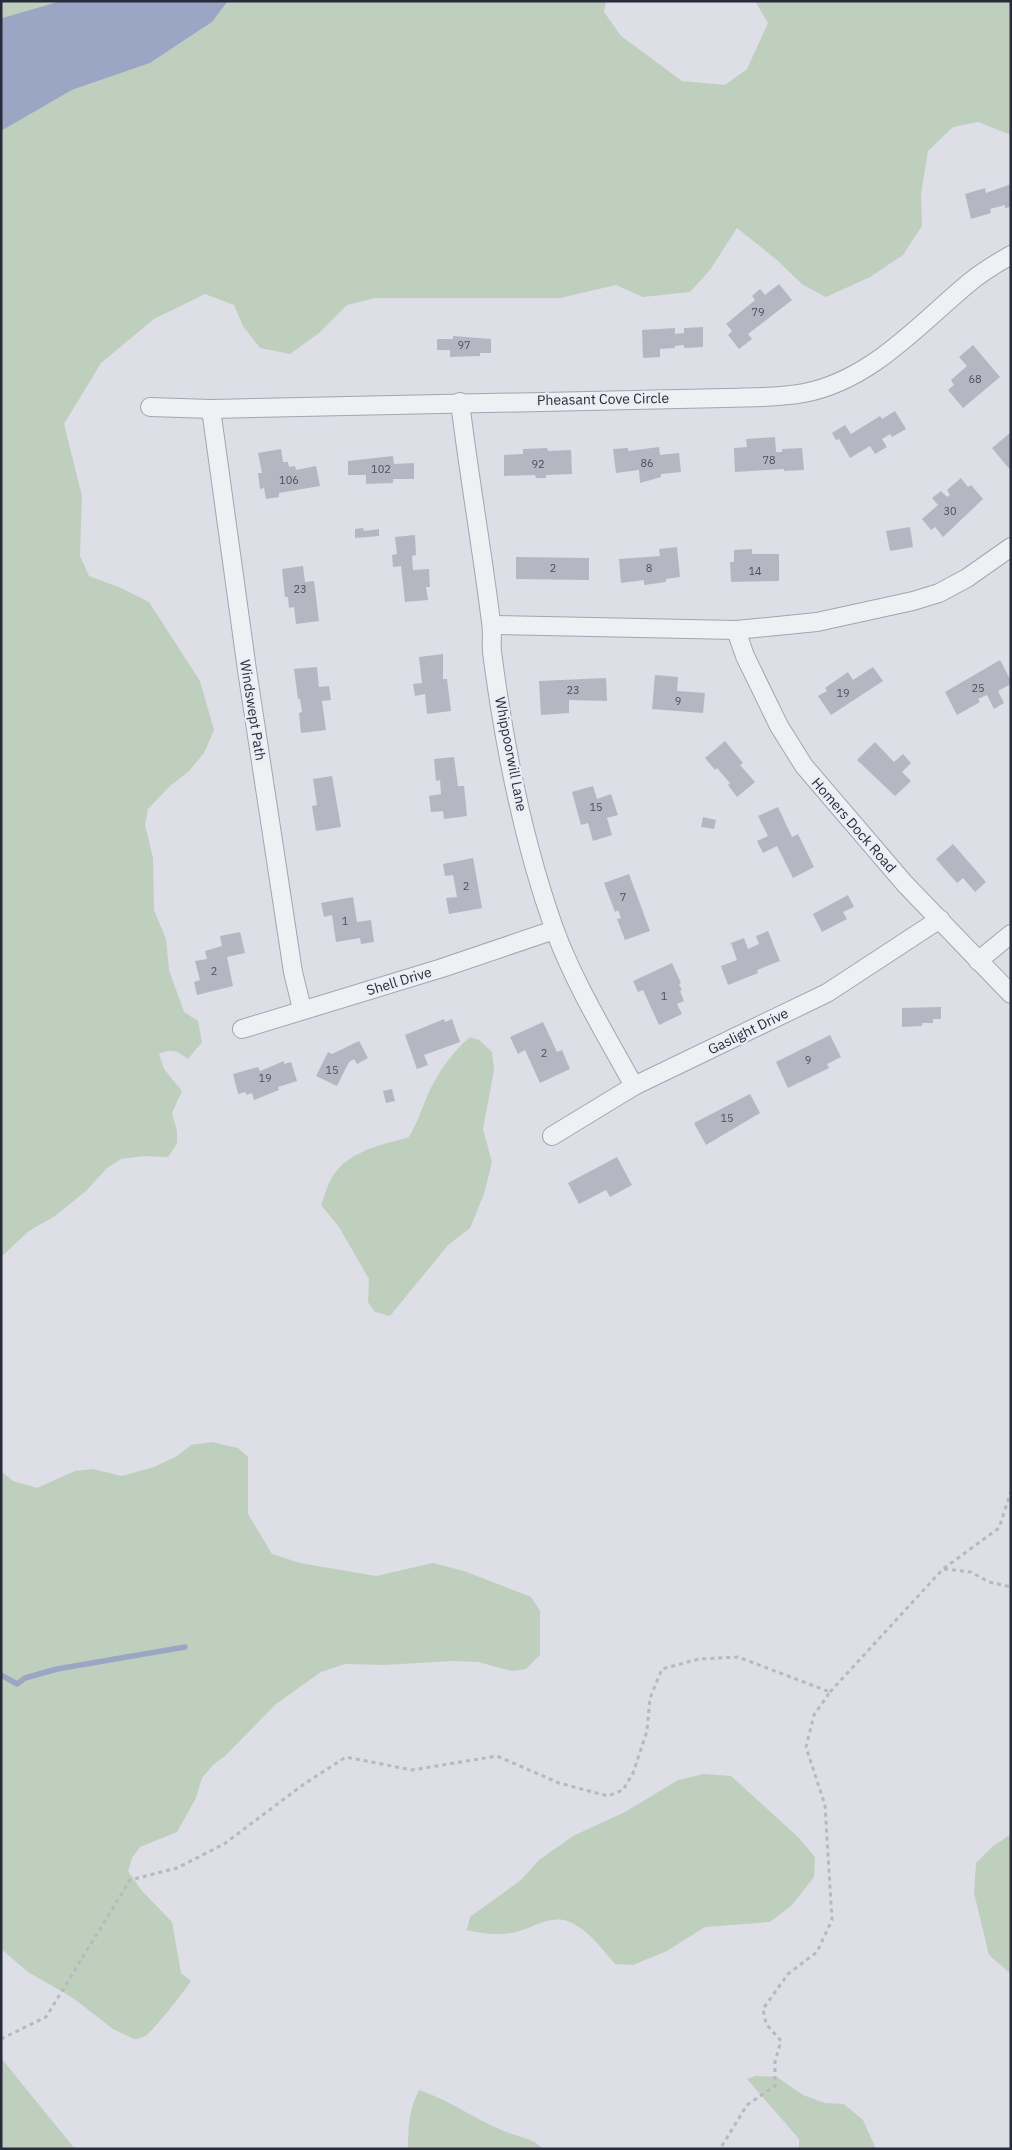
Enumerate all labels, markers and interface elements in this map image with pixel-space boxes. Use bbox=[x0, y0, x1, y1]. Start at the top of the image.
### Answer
house number: 79 bbox=[751, 305, 765, 319]
house number: 97 bbox=[457, 338, 471, 352]
house number: 68 bbox=[968, 372, 982, 386]
street label: Pheasant Cove Circle bbox=[537, 389, 669, 409]
house number: 78 bbox=[762, 453, 776, 467]
house number: 86 bbox=[640, 456, 654, 470]
house number: 92 bbox=[531, 457, 545, 471]
house number: 102 bbox=[371, 462, 391, 476]
house number: 106 bbox=[279, 473, 299, 487]
house number: 30 bbox=[943, 504, 957, 518]
house number: 2 bbox=[550, 561, 556, 575]
house number: 8 bbox=[646, 561, 652, 575]
house number: 14 bbox=[748, 564, 762, 578]
house number: 23 bbox=[293, 582, 307, 596]
street label: Windswept Path bbox=[236, 658, 270, 762]
house number: 25 bbox=[971, 681, 985, 695]
house number: 23 bbox=[566, 683, 580, 697]
house number: 19 bbox=[836, 686, 850, 700]
house number: 9 bbox=[675, 694, 681, 708]
street label: Whippoorwill Lane bbox=[491, 695, 531, 813]
street label: Homers Dock Road bbox=[808, 774, 900, 876]
house number: 15 bbox=[589, 800, 603, 814]
house number: 2 bbox=[463, 879, 469, 893]
house number: 7 bbox=[620, 890, 626, 904]
house number: 1 bbox=[342, 914, 349, 928]
street label: Shell Drive bbox=[364, 962, 434, 999]
house number: 2 bbox=[211, 964, 217, 978]
house number: 1 bbox=[661, 989, 668, 1003]
street label: Gaslight Drive bbox=[705, 1004, 791, 1058]
house number: 2 bbox=[541, 1046, 547, 1060]
house number: 9 bbox=[805, 1053, 811, 1067]
house number: 15 bbox=[325, 1063, 339, 1077]
house number: 19 bbox=[258, 1071, 272, 1085]
house number: 15 bbox=[720, 1111, 734, 1125]

